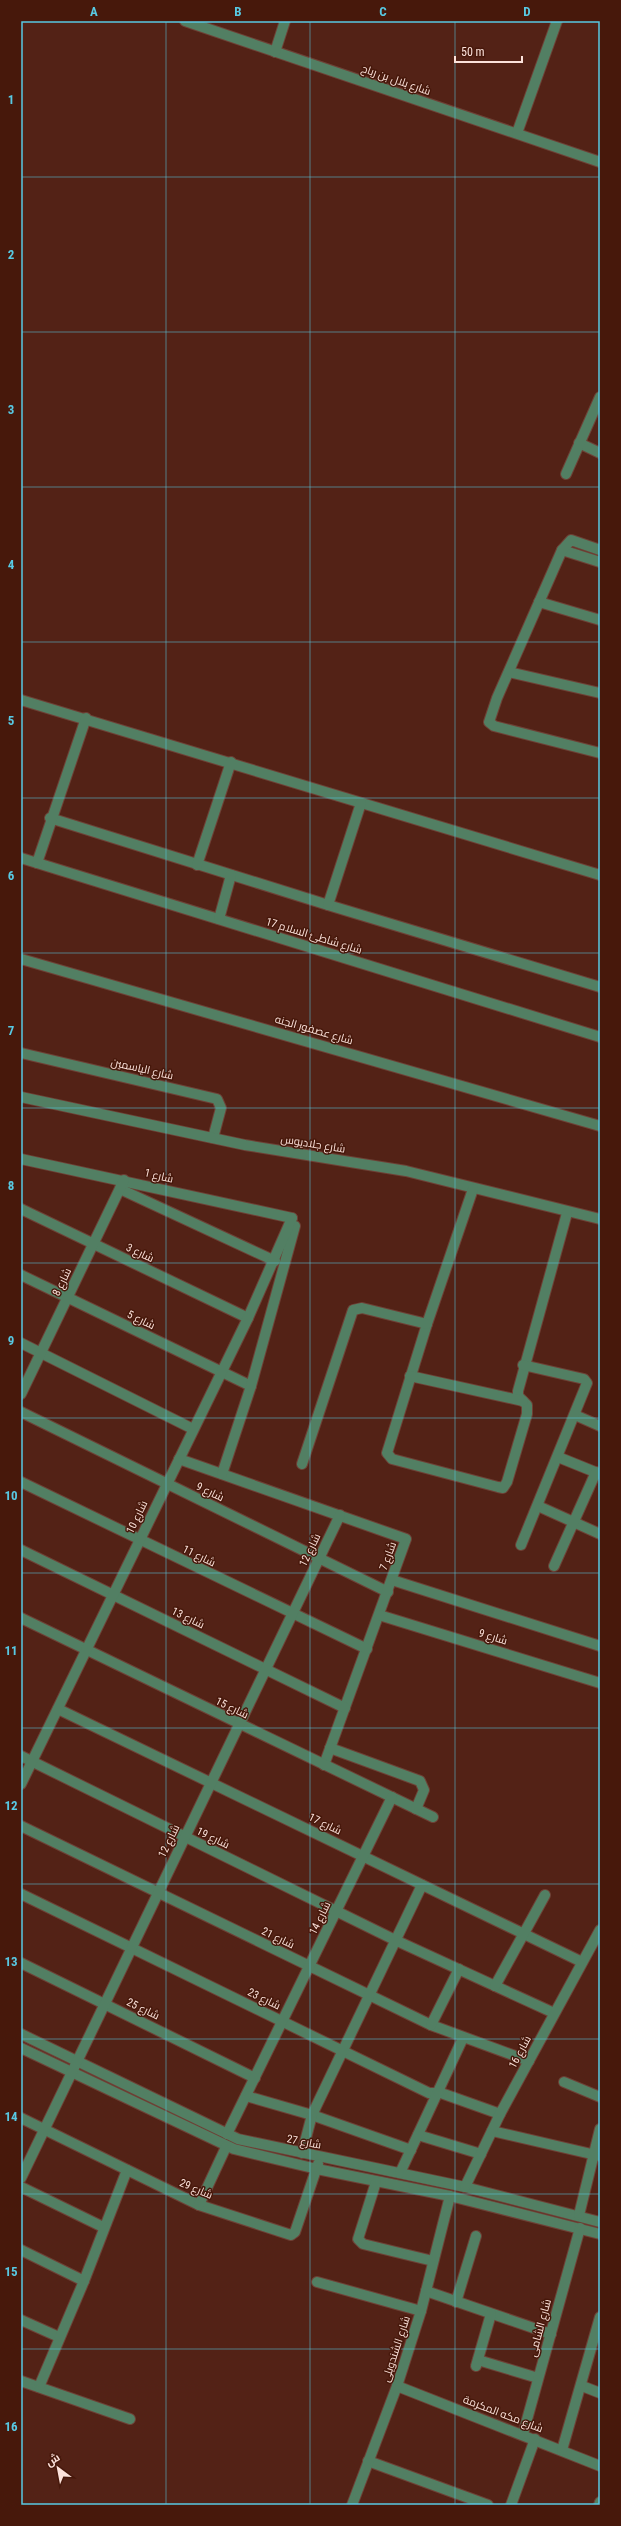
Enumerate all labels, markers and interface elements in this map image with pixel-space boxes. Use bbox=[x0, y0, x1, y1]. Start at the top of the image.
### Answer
text: A bbox=[90, 4, 98, 19]
text: B bbox=[234, 4, 242, 19]
text: C bbox=[379, 4, 387, 19]
text: D bbox=[523, 4, 531, 19]
scale bar bbox=[455, 38, 522, 64]
text: 50 m bbox=[461, 45, 485, 59]
street label: شارع بلال بن رباح bbox=[359, 62, 432, 99]
text: 1 bbox=[8, 92, 14, 107]
text: 2 bbox=[8, 247, 15, 262]
text: 3 bbox=[8, 402, 14, 417]
text: 4 bbox=[8, 557, 15, 572]
text: 5 bbox=[8, 713, 15, 728]
text: 6 bbox=[8, 868, 15, 883]
street label: شارع شاطئ السلام 17 bbox=[264, 915, 364, 958]
street label: شارع عصفور الجنه bbox=[273, 1013, 355, 1048]
text: 7 bbox=[8, 1023, 15, 1038]
street label: شارع الياسمين bbox=[109, 1055, 175, 1083]
street label: شارع جلاديوس bbox=[280, 1132, 346, 1157]
street label: شارع 1 bbox=[143, 1166, 175, 1187]
text: 8 bbox=[8, 1178, 14, 1193]
street label: شارع 3 bbox=[124, 1241, 156, 1266]
street label: شارع 8 bbox=[50, 1266, 75, 1298]
street label: شارع 5 bbox=[125, 1308, 157, 1333]
text: 9 bbox=[8, 1333, 14, 1348]
street label: شارع 9 bbox=[194, 1480, 226, 1505]
text: 10 bbox=[4, 1488, 18, 1503]
street label: شارع 10 bbox=[124, 1499, 151, 1536]
street label: شارع 12 bbox=[297, 1532, 324, 1569]
street label: شارع 7 bbox=[377, 1540, 400, 1572]
street label: شارع 11 bbox=[180, 1543, 217, 1570]
street label: شارع 13 bbox=[169, 1605, 206, 1632]
street label: شارع 9 bbox=[477, 1627, 509, 1648]
text: 11 bbox=[4, 1643, 18, 1658]
street label: شارع 15 bbox=[213, 1695, 250, 1722]
text: 12 bbox=[4, 1798, 18, 1813]
street label: شارع 17 bbox=[306, 1811, 343, 1838]
street label: شارع 12 bbox=[156, 1823, 183, 1860]
street label: شارع 19 bbox=[194, 1825, 231, 1852]
street label: شارع 14 bbox=[307, 1900, 334, 1937]
street label: شارع 21 bbox=[259, 1925, 296, 1952]
text: 13 bbox=[4, 1954, 18, 1969]
street label: شارع 23 bbox=[245, 1986, 282, 2013]
street label: شارع 25 bbox=[124, 1996, 161, 2023]
street label: شارع 16 bbox=[506, 2034, 535, 2071]
text: 14 bbox=[4, 2109, 18, 2124]
street label: شارع 27 bbox=[286, 2132, 322, 2153]
street label: شارع 29 bbox=[177, 2176, 215, 2203]
text: 15 bbox=[4, 2264, 18, 2279]
street label: شارع الشامى bbox=[526, 2298, 555, 2359]
street label: شارع الشندويلى bbox=[379, 2314, 414, 2384]
street label: شارع مكه المكرمة bbox=[461, 2393, 545, 2436]
text: 16 bbox=[4, 2419, 18, 2434]
north arrow bbox=[38, 2448, 78, 2488]
text: ش bbox=[44, 2451, 62, 2469]

